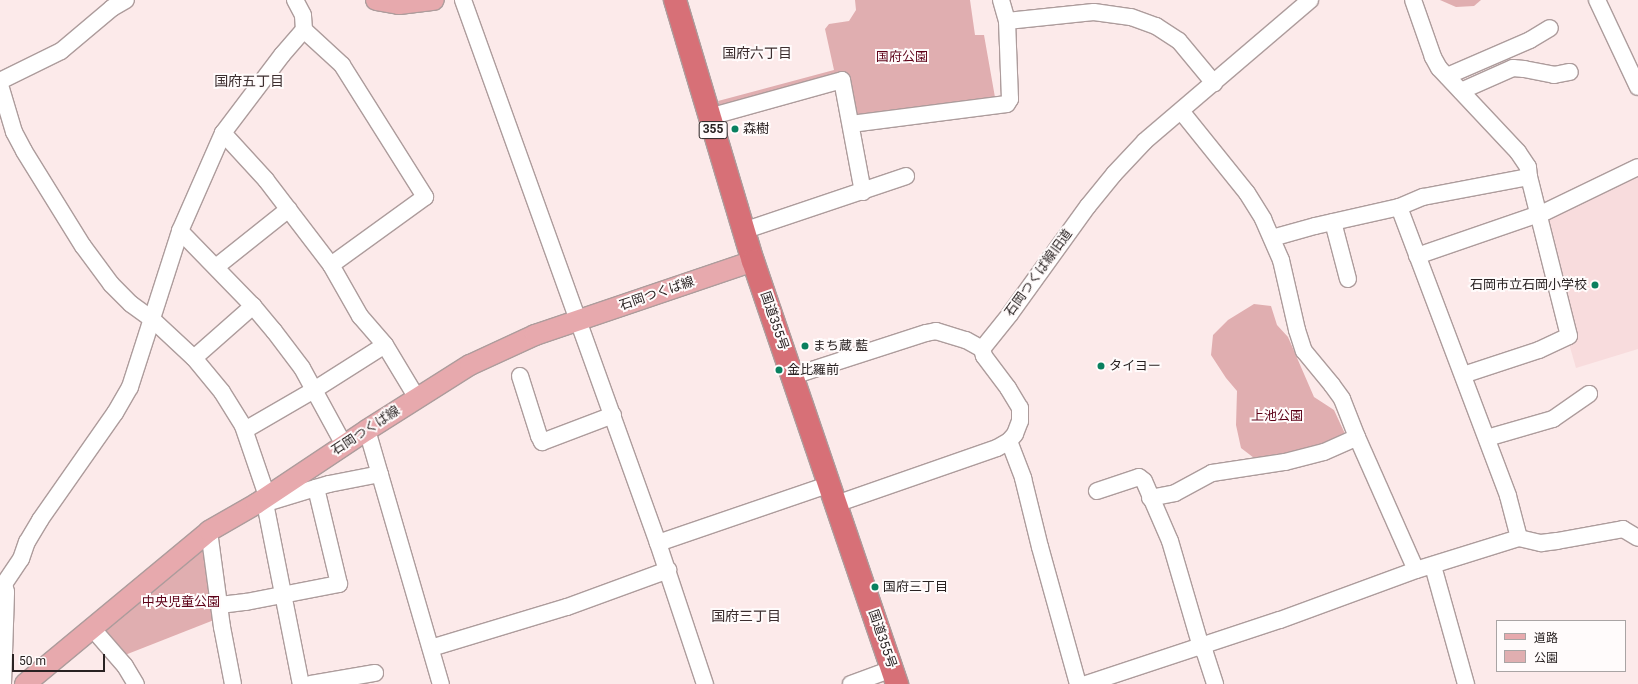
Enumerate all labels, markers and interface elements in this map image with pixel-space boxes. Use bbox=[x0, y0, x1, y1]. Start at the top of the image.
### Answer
district label: 国府六丁目 bbox=[722, 45, 792, 61]
park label: 国府公園 bbox=[876, 49, 928, 65]
district label: 国府五丁目 bbox=[214, 73, 284, 89]
road number: 355 bbox=[698, 120, 728, 140]
place label: 森樹 bbox=[743, 121, 769, 137]
marker: 森樹 bbox=[730, 124, 740, 134]
street label: 石岡つくば線旧道 bbox=[1002, 226, 1076, 320]
street label: 石岡つくば線 bbox=[618, 274, 696, 314]
place label: 石岡市立石岡小学校 bbox=[1470, 277, 1587, 293]
marker: 石岡市立石岡小学校 bbox=[1590, 280, 1600, 290]
street label: 国道355号 bbox=[757, 290, 791, 352]
place label: まち蔵 藍 bbox=[813, 338, 868, 354]
marker: まち蔵 藍 bbox=[800, 341, 810, 351]
place label: タイヨー bbox=[1109, 358, 1161, 374]
marker: タイヨー bbox=[1096, 361, 1106, 371]
place label: 金比羅前 bbox=[787, 362, 839, 378]
marker: 金比羅前 bbox=[774, 365, 784, 375]
street label: 石岡つくば線 bbox=[329, 403, 403, 459]
park label: 上池公園 bbox=[1251, 408, 1303, 424]
place label: 国府三丁目 bbox=[883, 579, 948, 595]
marker: 国府三丁目 bbox=[870, 582, 880, 592]
park label: 中央児童公園 bbox=[142, 594, 220, 610]
district label: 国府三丁目 bbox=[711, 608, 781, 624]
street label: 国道355号 bbox=[865, 608, 899, 670]
legend bbox=[1496, 620, 1626, 672]
text: 道路 bbox=[1534, 631, 1558, 645]
scale bar bbox=[14, 646, 107, 672]
text: 公園 bbox=[1534, 651, 1558, 665]
text: 50 m bbox=[19, 654, 46, 668]

